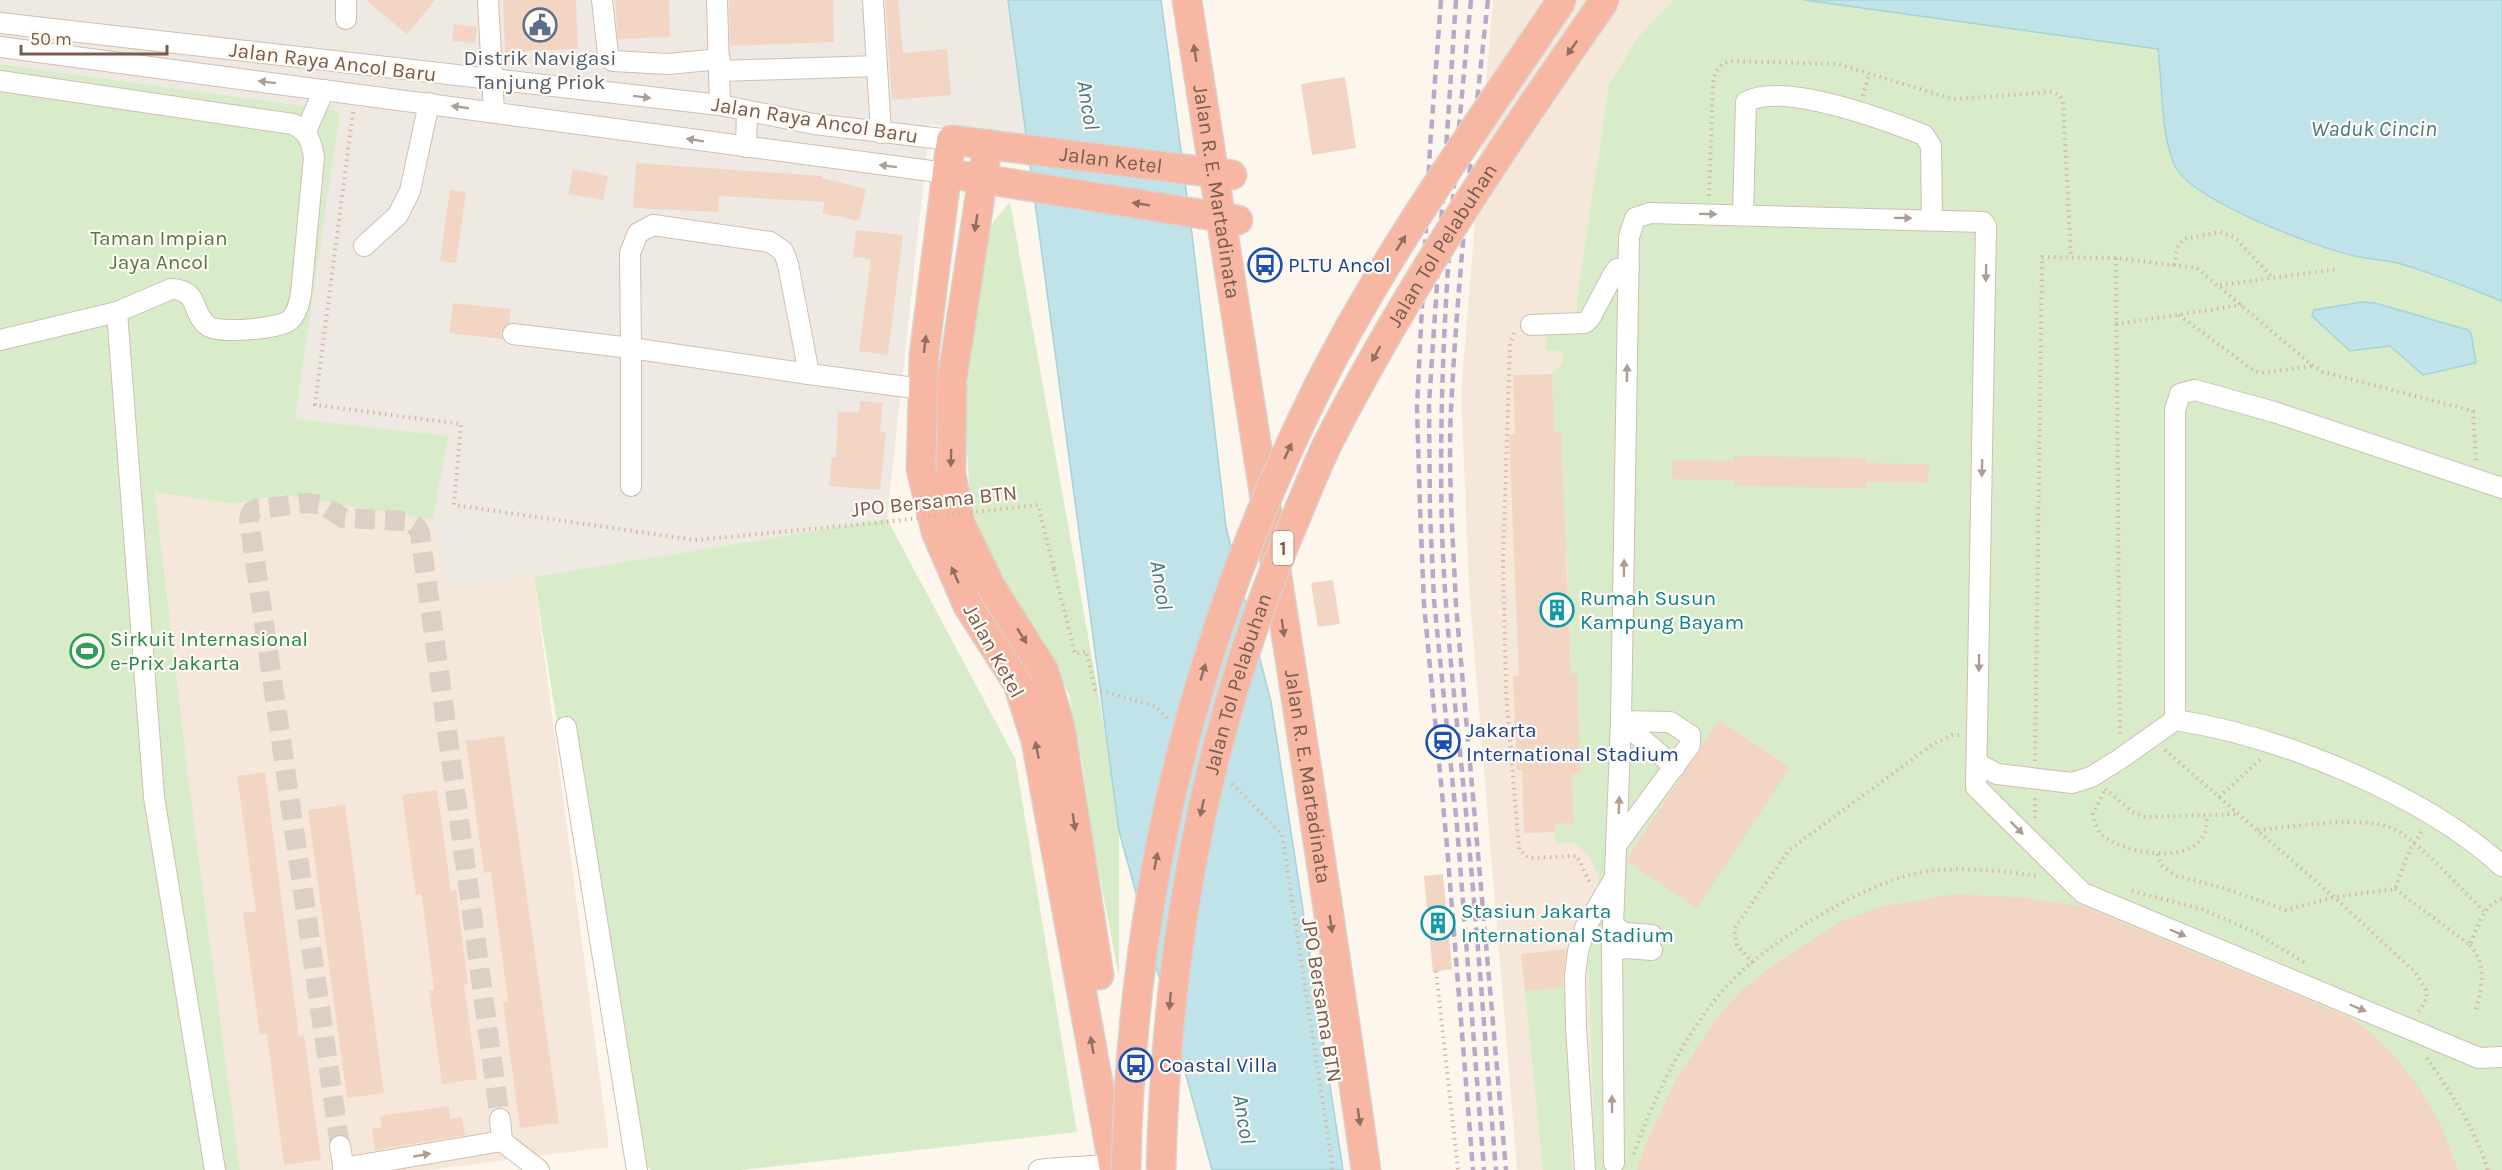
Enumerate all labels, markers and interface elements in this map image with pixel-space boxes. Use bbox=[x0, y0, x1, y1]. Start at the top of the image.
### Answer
public building icon: Distrik Navigasi Tanjung Priok bbox=[522, 7, 558, 43]
scale bar bbox=[21, 18, 166, 56]
text: 50 m bbox=[30, 28, 72, 50]
street label: Jalan Raya Ancol Baru bbox=[228, 37, 438, 87]
one-way arrow bbox=[1567, 40, 1578, 56]
one-way arrow bbox=[1191, 43, 1200, 62]
place label: Distrik Navigasi Tanjung Priok bbox=[463, 46, 617, 94]
one-way arrow bbox=[257, 78, 276, 87]
water label: Ancol bbox=[1071, 79, 1105, 132]
street label: Jalan R. E. Martadinata bbox=[1188, 83, 1245, 300]
one-way arrow bbox=[633, 92, 652, 101]
street label: Jalan Raya Ancol Baru bbox=[710, 92, 920, 148]
one-way arrow bbox=[451, 103, 470, 112]
water label: Waduk Cincin bbox=[2311, 116, 2437, 142]
one-way arrow bbox=[686, 135, 705, 144]
street label: Jalan Ketel bbox=[1058, 142, 1164, 178]
street label: Jalan Tol Pelabuhan bbox=[1382, 159, 1502, 331]
one-way arrow bbox=[879, 161, 898, 171]
one-way arrow bbox=[1132, 200, 1151, 209]
one-way arrow bbox=[1699, 209, 1718, 219]
one-way arrow bbox=[972, 214, 981, 233]
one-way arrow bbox=[1894, 214, 1913, 223]
park label: Taman Impian Jaya Ancol bbox=[90, 226, 228, 274]
one-way arrow bbox=[1396, 235, 1407, 251]
bus stop icon: PLTU Ancol bbox=[1247, 247, 1283, 283]
place label: PLTU Ancol bbox=[1288, 253, 1391, 277]
one-way arrow bbox=[1981, 263, 1990, 282]
one-way arrow bbox=[920, 335, 930, 354]
one-way arrow bbox=[1371, 345, 1381, 362]
one-way arrow bbox=[1622, 363, 1632, 382]
one-way arrow bbox=[1284, 443, 1293, 460]
one-way arrow bbox=[946, 449, 956, 468]
one-way arrow bbox=[1977, 458, 1987, 477]
street label: JPO Bersama BTN bbox=[850, 480, 1018, 522]
road number: 1 bbox=[1272, 531, 1294, 565]
one-way arrow bbox=[1619, 558, 1628, 577]
water label: Ancol bbox=[1144, 559, 1178, 612]
one-way arrow bbox=[950, 566, 960, 584]
place label: Rumah Susun Kampung Bayam bbox=[1580, 586, 1744, 634]
street label: Jalan Tol Pelabuhan bbox=[1199, 590, 1277, 777]
building icon: Rumah Susun Kampung Bayam bbox=[1539, 592, 1575, 628]
street label: Jalan Ketel bbox=[958, 600, 1030, 702]
one-way arrow bbox=[1279, 618, 1288, 637]
place label: Sirkuit Internasional e-Prix Jakarta bbox=[110, 627, 308, 675]
one-way arrow bbox=[1017, 628, 1028, 644]
sports icon: Sirkuit Internasional e-Prix Jakarta bbox=[69, 633, 105, 669]
one-way arrow bbox=[1974, 653, 1983, 672]
one-way arrow bbox=[1199, 663, 1208, 681]
street label: Jalan R. E. Martadinata bbox=[1280, 668, 1336, 885]
place label: Jakarta International Stadium bbox=[1466, 718, 1679, 766]
station icon: Jakarta International Stadium bbox=[1425, 724, 1461, 760]
one-way arrow bbox=[1033, 740, 1042, 759]
one-way arrow bbox=[1614, 795, 1623, 814]
one-way arrow bbox=[1197, 799, 1206, 818]
one-way arrow bbox=[1070, 812, 1079, 831]
one-way arrow bbox=[2010, 821, 2024, 835]
one-way arrow bbox=[1152, 852, 1161, 871]
place label: Stasiun Jakarta International Stadium bbox=[1461, 899, 1674, 947]
building icon: Stasiun Jakarta International Stadium bbox=[1420, 905, 1456, 941]
one-way arrow bbox=[1327, 915, 1336, 934]
street label: JPO Bersama BTN bbox=[1297, 916, 1347, 1084]
one-way arrow bbox=[2169, 928, 2187, 938]
one-way arrow bbox=[1165, 991, 1175, 1010]
one-way arrow bbox=[2349, 1003, 2367, 1013]
one-way arrow bbox=[1087, 1035, 1096, 1054]
bus stop icon: Coastal Villa bbox=[1118, 1047, 1154, 1083]
place label: Coastal Villa bbox=[1159, 1053, 1278, 1077]
water label: Ancol bbox=[1227, 1093, 1261, 1146]
one-way arrow bbox=[1607, 1095, 1617, 1114]
one-way arrow bbox=[1354, 1108, 1363, 1127]
one-way arrow bbox=[412, 1150, 431, 1159]

